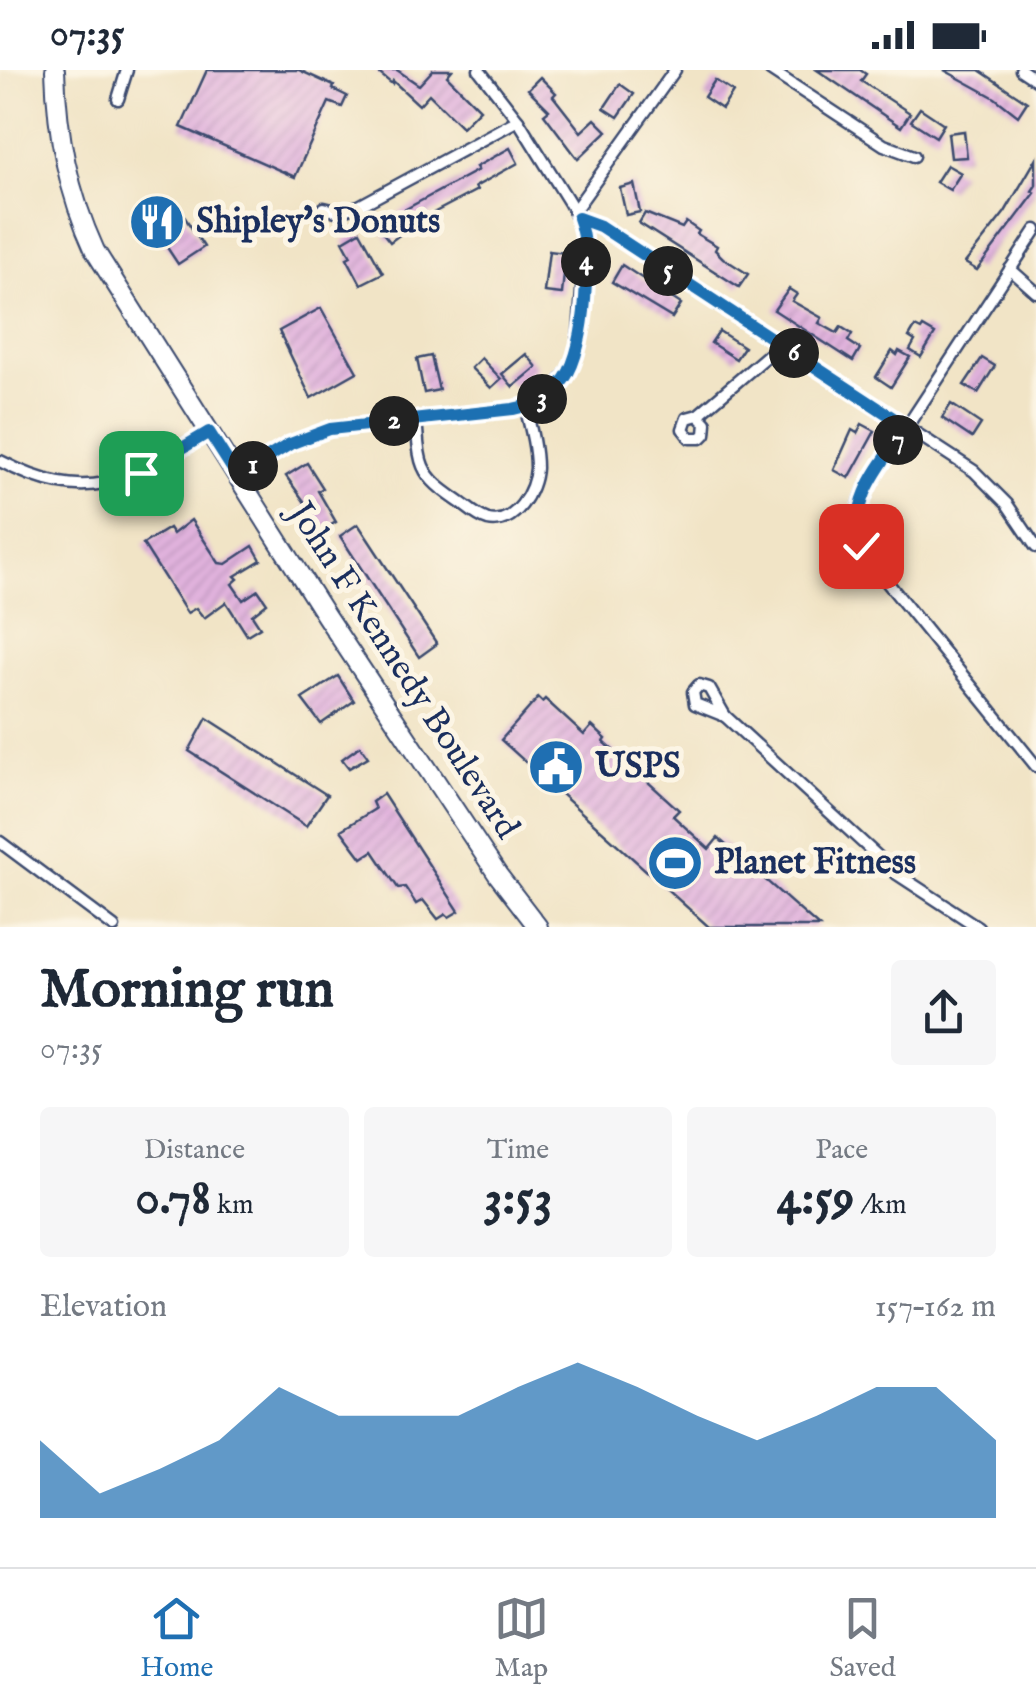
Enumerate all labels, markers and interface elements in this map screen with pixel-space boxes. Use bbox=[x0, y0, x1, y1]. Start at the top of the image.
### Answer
text: 07:35 bbox=[50, 11, 124, 59]
restaurant icon: Shipley's Donuts bbox=[127, 192, 187, 252]
place label: Shipley's Donuts bbox=[196, 200, 440, 245]
pin: 4 bbox=[561, 237, 611, 287]
text: 4 bbox=[579, 244, 593, 279]
pin: 5 bbox=[643, 246, 693, 296]
text: 5 bbox=[663, 253, 673, 288]
pin: 6 bbox=[769, 328, 819, 378]
text: 6 bbox=[788, 335, 800, 370]
pin: 3 bbox=[517, 374, 567, 424]
text: 3 bbox=[537, 381, 547, 416]
pin: 2 bbox=[369, 396, 419, 446]
text: 2 bbox=[387, 403, 401, 438]
pin: 7 bbox=[873, 415, 923, 465]
text: 7 bbox=[891, 422, 905, 457]
pin bbox=[99, 431, 184, 516]
pin: 1 bbox=[228, 441, 278, 491]
icon: arrive bbox=[114, 446, 169, 501]
text: 1 bbox=[248, 448, 258, 483]
street label: John F Kennedy Boulevard bbox=[275, 491, 529, 848]
pin bbox=[819, 504, 904, 589]
icon: check bbox=[834, 519, 889, 574]
public building icon: USPS bbox=[526, 737, 586, 797]
place label: USPS bbox=[595, 745, 681, 790]
sports icon: Planet Fitness bbox=[645, 833, 705, 893]
place label: Planet Fitness bbox=[714, 841, 916, 886]
text: Morning run bbox=[40, 956, 334, 1026]
button: share bbox=[891, 960, 996, 1065]
text: 07:35 bbox=[40, 1029, 103, 1070]
text: Distance bbox=[144, 1133, 245, 1168]
text: Time bbox=[487, 1133, 549, 1168]
text: Pace bbox=[815, 1133, 868, 1168]
text: 0.78 bbox=[135, 1168, 211, 1231]
text: 3:53 bbox=[484, 1168, 552, 1231]
text: 4:59 bbox=[777, 1168, 854, 1231]
text: km bbox=[211, 1188, 254, 1223]
text: /km bbox=[854, 1188, 907, 1223]
text: Elevation bbox=[40, 1287, 167, 1328]
text: 157–162 m bbox=[875, 1287, 996, 1328]
tab: Home bbox=[140, 1591, 213, 1686]
tab: Map bbox=[494, 1591, 549, 1686]
tab: Saved bbox=[829, 1591, 896, 1686]

